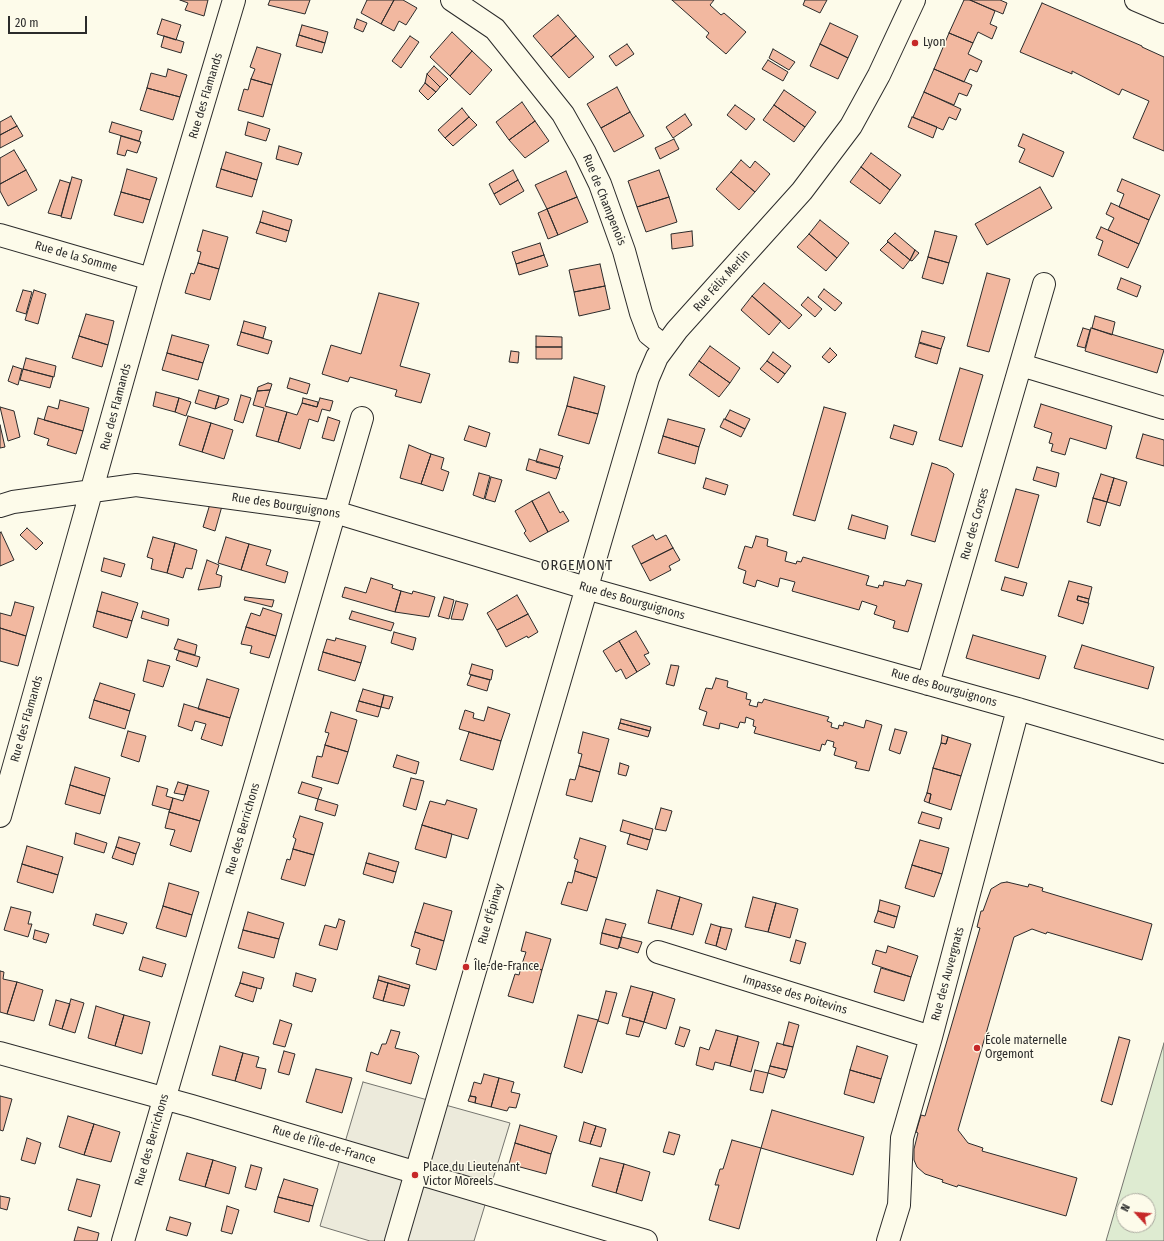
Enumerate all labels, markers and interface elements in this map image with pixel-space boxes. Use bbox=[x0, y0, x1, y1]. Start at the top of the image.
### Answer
scale bar bbox=[10, 8, 89, 34]
text: 20 m bbox=[15, 16, 39, 30]
place label: Lyon bbox=[923, 36, 945, 50]
marker: Lyon bbox=[910, 38, 920, 48]
street label: Rue des Flamands bbox=[186, 51, 226, 141]
street label: Rue de Champenois bbox=[579, 152, 629, 248]
street label: Rue de la Somme bbox=[33, 238, 119, 276]
street label: Rue Félix Merlin bbox=[691, 247, 753, 315]
street label: Rue des Flamands bbox=[98, 362, 134, 452]
street label: Rue des Corses bbox=[958, 486, 992, 562]
street label: Rue des Bourguignons bbox=[231, 490, 341, 522]
district label: ORGEMONT bbox=[541, 558, 613, 574]
street label: Rue des Bourguignons bbox=[577, 579, 687, 623]
street label: Rue des Bourguignons bbox=[889, 666, 999, 710]
street label: Rue des Flamands bbox=[8, 674, 46, 764]
street label: Rue des Berrichons bbox=[223, 781, 263, 877]
street label: Rue d'Épinay bbox=[475, 882, 507, 946]
street label: Rue des Auvergnats bbox=[929, 925, 967, 1023]
place label: Île-de-France bbox=[474, 960, 539, 974]
marker: Île-de-France bbox=[461, 962, 471, 972]
street label: Impasse des Poitevins bbox=[741, 972, 849, 1018]
place label: École maternelle Orgemont bbox=[985, 1034, 1067, 1062]
marker: École maternelle Orgemont bbox=[972, 1043, 982, 1053]
street label: Rue des Berrichons bbox=[132, 1092, 172, 1188]
street label: Rue de l'Île-de-France bbox=[271, 1122, 377, 1168]
place label: Place du Lieutenant Victor Moreels bbox=[423, 1161, 520, 1189]
marker: Place du Lieutenant Victor Moreels bbox=[410, 1170, 420, 1180]
north arrow bbox=[1116, 1193, 1156, 1233]
text: N bbox=[1118, 1202, 1133, 1214]

